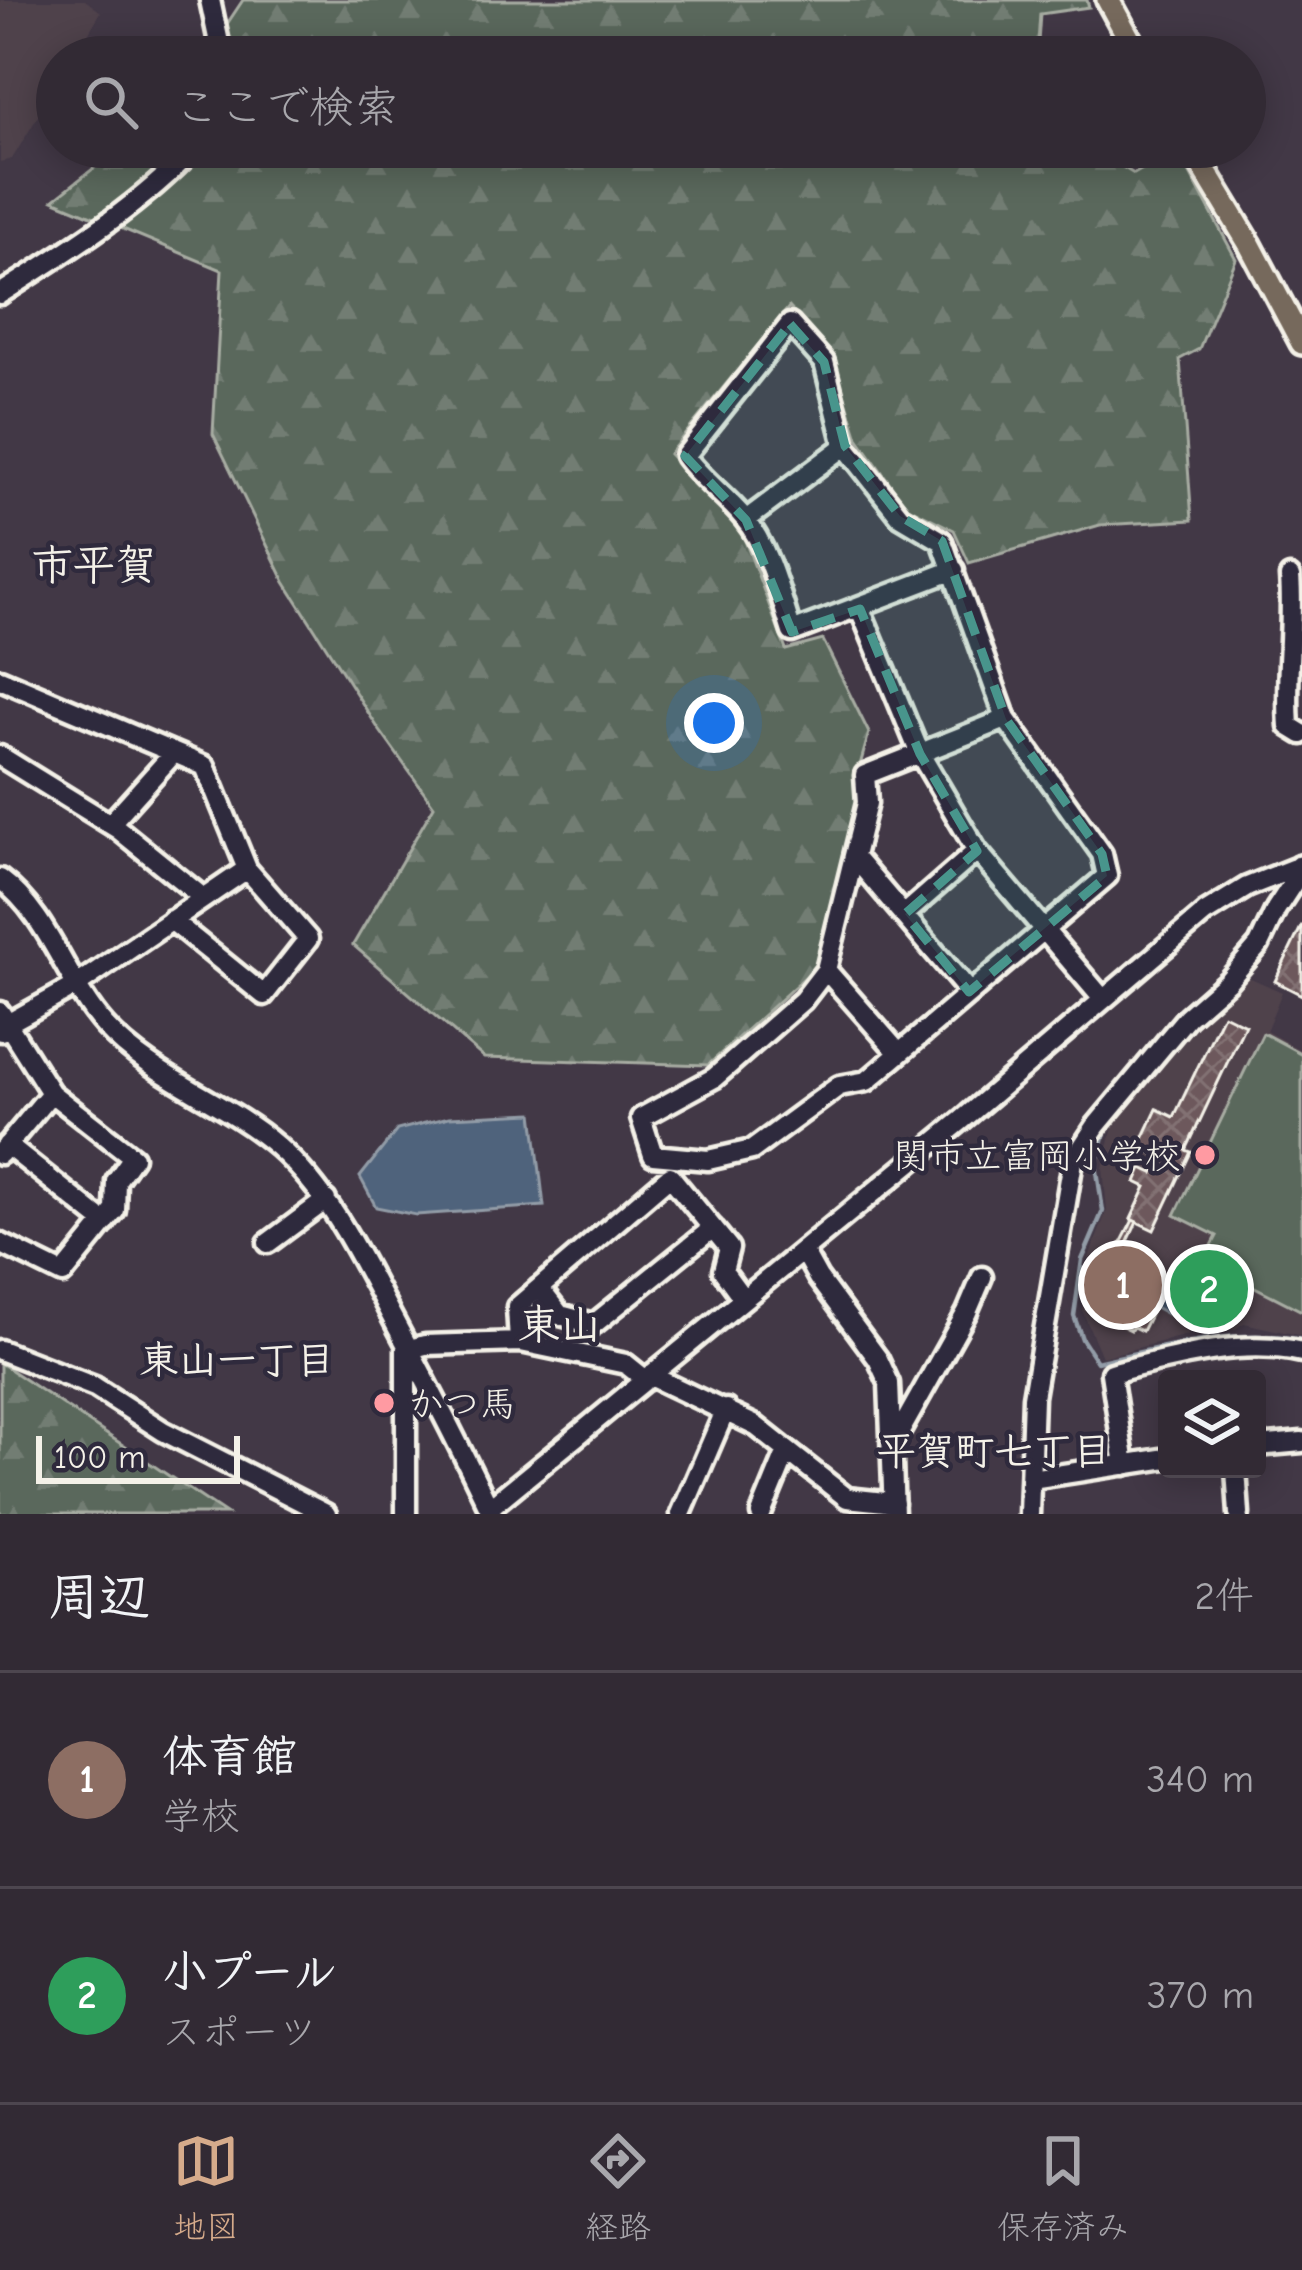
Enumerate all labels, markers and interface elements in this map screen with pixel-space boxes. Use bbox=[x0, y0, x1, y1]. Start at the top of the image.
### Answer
search box bbox=[36, 36, 1266, 168]
icon: search bbox=[78, 69, 144, 135]
text: ここで検索 bbox=[174, 81, 399, 133]
district label: 市平賀 bbox=[31, 541, 157, 590]
your location bbox=[684, 693, 744, 753]
place label: 関市立富岡小学校 bbox=[893, 1136, 1181, 1177]
marker: 関市立富岡小学校 bbox=[1192, 1142, 1218, 1168]
pin: 1 bbox=[1084, 1240, 1162, 1330]
pin: 2 bbox=[1170, 1244, 1248, 1334]
district label: 東山 bbox=[518, 1301, 602, 1350]
district label: 東山一丁目 bbox=[139, 1338, 335, 1383]
map controls bbox=[1158, 1370, 1266, 1478]
button: layers bbox=[1158, 1370, 1266, 1478]
place label: かつ馬 bbox=[408, 1384, 516, 1425]
marker: かつ馬 bbox=[371, 1390, 397, 1416]
district label: 平賀町七丁目 bbox=[877, 1429, 1111, 1474]
scale bar bbox=[36, 1430, 240, 1483]
text: 100 m bbox=[54, 1438, 146, 1476]
text: 周辺 bbox=[48, 1568, 150, 1627]
text: 2件 bbox=[1195, 1574, 1254, 1619]
text: 体育館 bbox=[162, 1730, 297, 1782]
text: 1 bbox=[79, 1757, 95, 1802]
text: 340 m bbox=[1146, 1757, 1254, 1802]
text: 学校 bbox=[162, 1794, 240, 1839]
text: 小プール bbox=[162, 1946, 338, 1998]
text: 2 bbox=[77, 1973, 97, 2018]
text: 370 m bbox=[1147, 1973, 1254, 2018]
text: スポーツ bbox=[162, 2010, 317, 2055]
tab: 地図 bbox=[173, 2128, 239, 2248]
tab: 経路 bbox=[585, 2128, 651, 2248]
tab: 保存済み bbox=[997, 2128, 1129, 2248]

